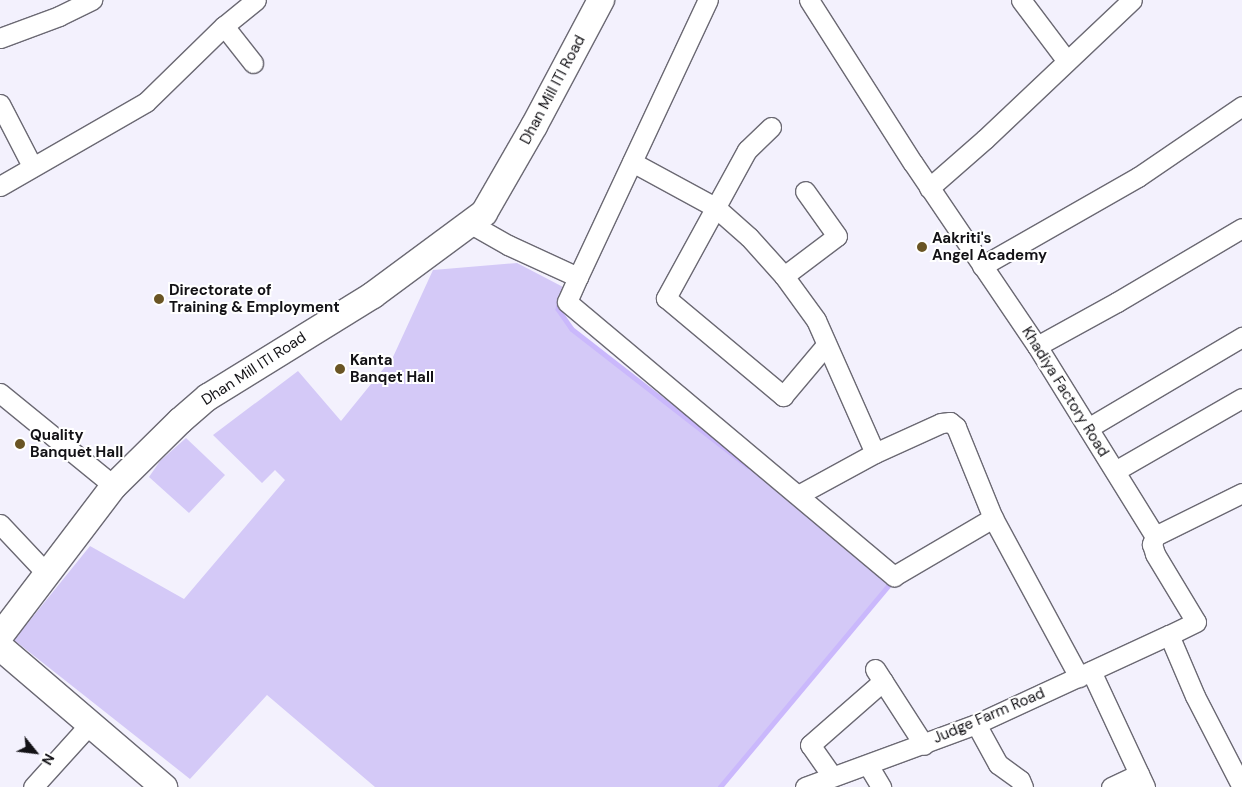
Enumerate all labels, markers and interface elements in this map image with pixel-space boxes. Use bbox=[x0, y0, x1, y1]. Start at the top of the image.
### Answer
street label: Dhan Mill ITI Road bbox=[517, 32, 589, 148]
place label: Aakriti's Angel Academy bbox=[932, 229, 1047, 264]
marker: Aakriti's Angel Academy bbox=[916, 241, 928, 253]
place label: Directorate of Training & Employment bbox=[169, 281, 340, 316]
marker: Directorate of Training & Employment bbox=[153, 293, 165, 305]
street label: Khadiya Factory Road bbox=[1018, 324, 1112, 460]
street label: Dhan Mill ITI Road bbox=[198, 329, 310, 409]
place label: Kanta Banqet Hall bbox=[350, 351, 434, 386]
marker: Kanta Banqet Hall bbox=[334, 363, 346, 375]
place label: Quality Banquet Hall bbox=[30, 426, 123, 461]
marker: Quality Banquet Hall bbox=[14, 438, 26, 450]
street label: Judge Farm Road bbox=[930, 684, 1048, 748]
north arrow bbox=[10, 727, 60, 777]
text: N bbox=[38, 750, 58, 768]

